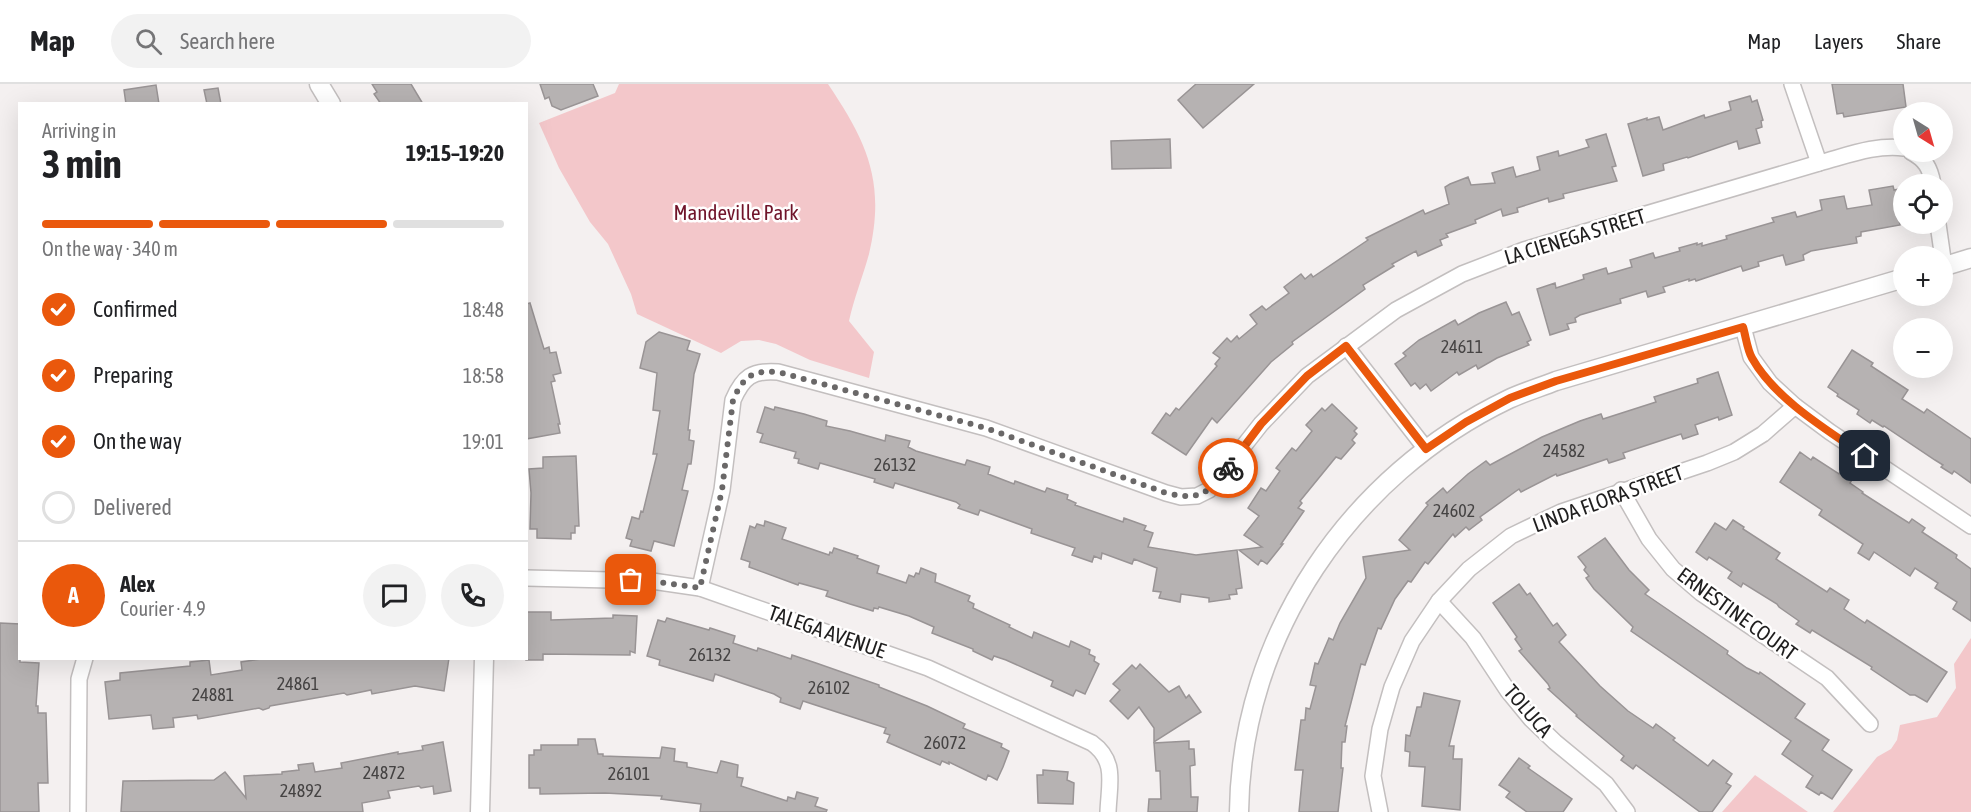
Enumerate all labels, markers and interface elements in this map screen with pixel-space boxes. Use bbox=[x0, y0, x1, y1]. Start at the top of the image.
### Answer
search box bbox=[111, 14, 531, 68]
text: Map bbox=[30, 25, 75, 57]
icon: search bbox=[132, 25, 165, 58]
text: Search here bbox=[180, 28, 275, 54]
text: Map bbox=[1747, 29, 1781, 53]
text: Layers bbox=[1814, 29, 1864, 53]
text: Share bbox=[1897, 29, 1941, 53]
north arrow bbox=[1893, 102, 1953, 162]
map controls bbox=[1893, 102, 1953, 378]
text: Arriving in bbox=[42, 119, 116, 142]
text: 19:15–19:20 bbox=[406, 140, 504, 166]
text: 3 min bbox=[42, 142, 122, 186]
button: locate bbox=[1893, 174, 1953, 234]
park label: Mandeville Park bbox=[673, 200, 799, 224]
street label: LA CIENEGA STREET bbox=[1501, 203, 1648, 269]
text: On the way · 340 m bbox=[42, 237, 178, 260]
button: + bbox=[1893, 246, 1953, 306]
icon: check bbox=[42, 293, 75, 326]
text: Confirmed bbox=[93, 296, 178, 322]
text: 18:48 bbox=[463, 298, 504, 321]
button: − bbox=[1893, 318, 1953, 378]
house number: 24611 bbox=[1441, 336, 1483, 357]
icon: check bbox=[42, 359, 75, 392]
text: Preparing bbox=[93, 362, 173, 388]
text: 18:58 bbox=[463, 364, 504, 387]
icon: check bbox=[42, 425, 75, 458]
text: On the way bbox=[93, 428, 182, 454]
text: 19:01 bbox=[462, 430, 504, 453]
pin bbox=[1839, 430, 1890, 481]
courier bbox=[1198, 438, 1258, 498]
icon: home bbox=[1848, 439, 1881, 472]
house number: 24582 bbox=[1543, 440, 1585, 461]
icon: bike bbox=[1212, 452, 1245, 485]
house number: 26132 bbox=[874, 454, 916, 475]
street label: LINDA FLORA STREET bbox=[1529, 460, 1686, 536]
text: Delivered bbox=[93, 494, 172, 520]
house number: 24602 bbox=[1433, 500, 1475, 521]
pin bbox=[605, 554, 656, 605]
street label: ERNESTINE COURT bbox=[1673, 562, 1802, 665]
icon: bag bbox=[614, 563, 647, 596]
button: chat bbox=[363, 564, 426, 627]
button: phone bbox=[441, 564, 504, 627]
text: Alex bbox=[120, 571, 155, 597]
text: A bbox=[68, 582, 79, 608]
text: Courier · 4.9 bbox=[120, 597, 206, 620]
street label: TALEGA AVENUE bbox=[765, 600, 889, 662]
house number: 26132 bbox=[689, 644, 731, 665]
house number: 24861 bbox=[277, 673, 319, 694]
house number: 26102 bbox=[808, 677, 850, 698]
street label: TOLUCA bbox=[1500, 679, 1558, 742]
house number: 24881 bbox=[192, 684, 234, 705]
house number: 26072 bbox=[924, 732, 966, 753]
house number: 24872 bbox=[363, 762, 405, 783]
house number: 26101 bbox=[608, 763, 650, 784]
house number: 24892 bbox=[280, 780, 322, 801]

